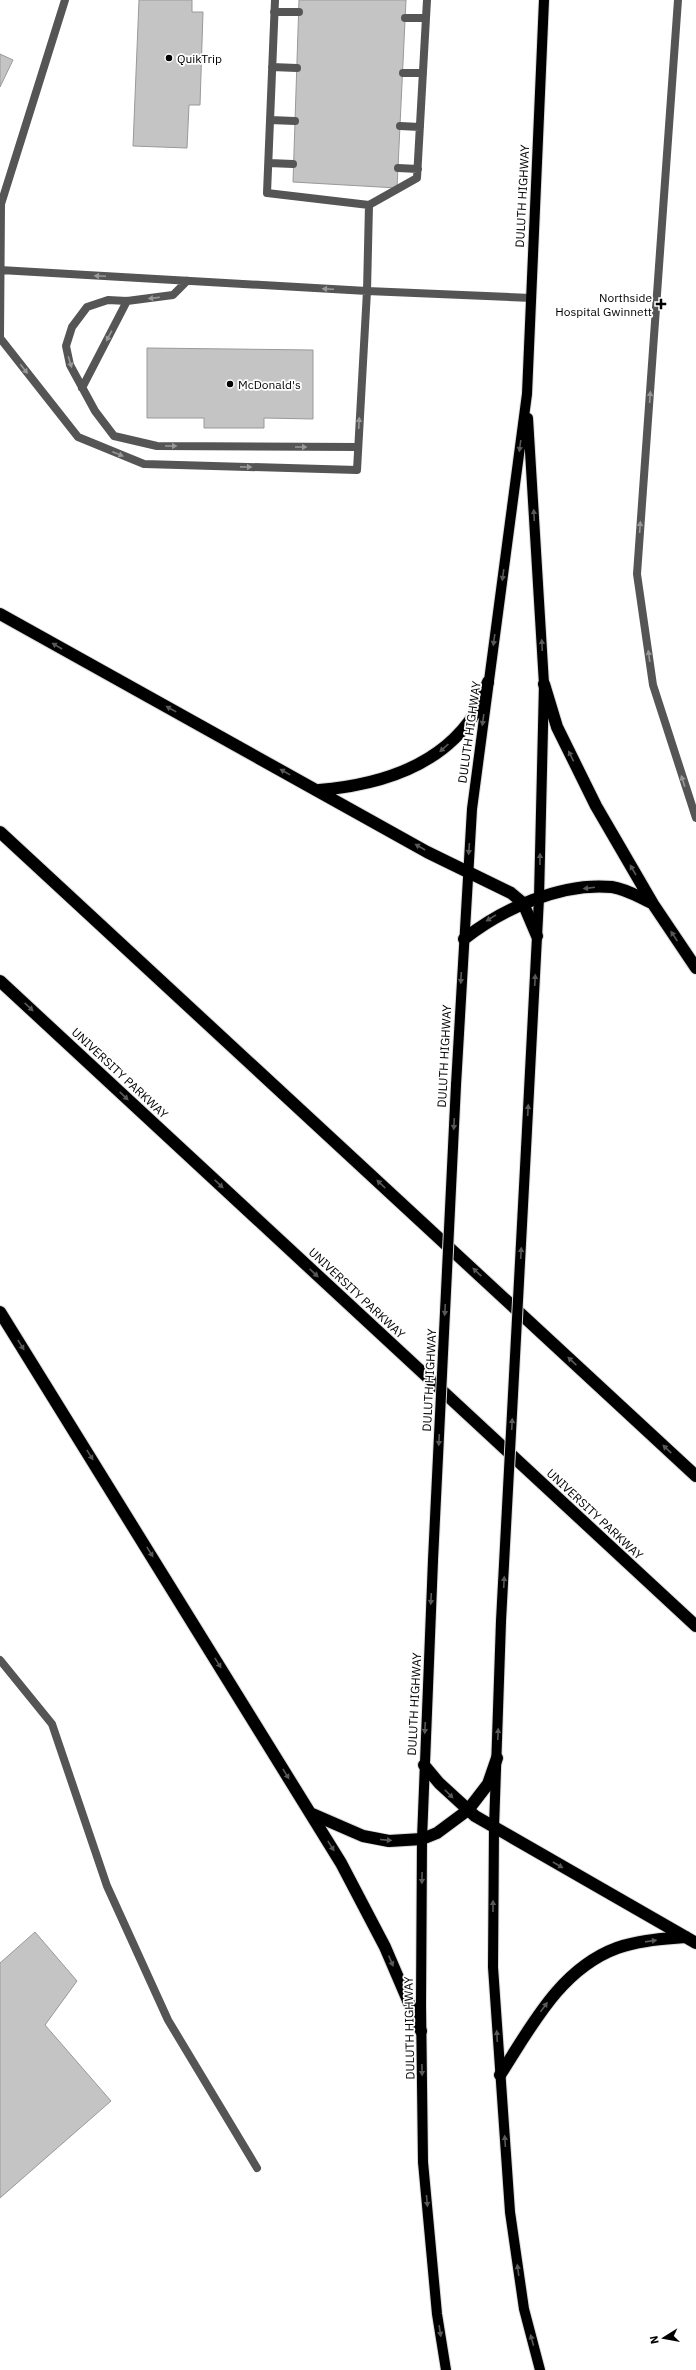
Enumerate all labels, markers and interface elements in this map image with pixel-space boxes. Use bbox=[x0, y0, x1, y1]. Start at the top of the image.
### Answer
place label: QuikTrip bbox=[177, 51, 222, 66]
marker: QuikTrip bbox=[164, 53, 174, 63]
street label: DULUTH HIGHWAY bbox=[512, 144, 532, 248]
one-way arrow bbox=[94, 273, 106, 280]
one-way arrow bbox=[322, 285, 334, 292]
place label: Northside Hospital Gwinnett bbox=[555, 290, 652, 319]
one-way arrow bbox=[148, 294, 160, 301]
marker: Northside Hospital Gwinnett bbox=[655, 298, 667, 310]
one-way arrow bbox=[106, 330, 112, 341]
one-way arrow bbox=[67, 356, 73, 368]
one-way arrow bbox=[20, 364, 29, 375]
place label: McDonald's bbox=[238, 377, 301, 392]
marker: McDonald's bbox=[225, 379, 235, 389]
one-way arrow bbox=[646, 391, 653, 403]
one-way arrow bbox=[356, 417, 363, 429]
one-way arrow bbox=[517, 440, 523, 452]
one-way arrow bbox=[165, 443, 178, 449]
one-way arrow bbox=[295, 444, 308, 450]
one-way arrow bbox=[112, 451, 124, 457]
one-way arrow bbox=[240, 464, 253, 470]
one-way arrow bbox=[530, 509, 537, 521]
one-way arrow bbox=[637, 521, 644, 533]
one-way arrow bbox=[500, 569, 506, 581]
one-way arrow bbox=[491, 634, 497, 646]
one-way arrow bbox=[538, 639, 545, 651]
one-way arrow bbox=[51, 643, 63, 650]
one-way arrow bbox=[646, 650, 652, 662]
street label: DULUTH HIGHWAY bbox=[454, 680, 484, 784]
one-way arrow bbox=[165, 706, 177, 712]
one-way arrow bbox=[480, 714, 486, 726]
one-way arrow bbox=[439, 743, 449, 753]
one-way arrow bbox=[568, 750, 574, 762]
one-way arrow bbox=[279, 768, 291, 775]
one-way arrow bbox=[680, 775, 686, 787]
one-way arrow bbox=[465, 843, 472, 855]
one-way arrow bbox=[414, 844, 426, 851]
one-way arrow bbox=[537, 852, 543, 865]
one-way arrow bbox=[629, 864, 636, 876]
one-way arrow bbox=[583, 885, 595, 891]
one-way arrow bbox=[485, 915, 497, 922]
one-way arrow bbox=[670, 931, 678, 941]
one-way arrow bbox=[458, 972, 465, 984]
one-way arrow bbox=[531, 974, 538, 987]
one-way arrow bbox=[24, 1002, 33, 1011]
street label: DULUTH HIGHWAY bbox=[434, 1004, 454, 1108]
street label: UNIVERSITY PARKWAY bbox=[69, 1024, 171, 1122]
one-way arrow bbox=[119, 1091, 129, 1100]
one-way arrow bbox=[525, 1104, 532, 1116]
one-way arrow bbox=[450, 1118, 457, 1130]
one-way arrow bbox=[214, 1179, 224, 1189]
one-way arrow bbox=[376, 1179, 386, 1189]
street label: UNIVERSITY PARKWAY bbox=[306, 1244, 408, 1342]
one-way arrow bbox=[517, 1247, 524, 1259]
one-way arrow bbox=[309, 1268, 320, 1277]
one-way arrow bbox=[472, 1268, 482, 1277]
one-way arrow bbox=[442, 1304, 448, 1317]
street label: DULUTH HIGHWAY bbox=[419, 1328, 439, 1432]
one-way arrow bbox=[17, 1339, 24, 1351]
one-way arrow bbox=[567, 1356, 577, 1366]
one-way arrow bbox=[508, 1418, 515, 1430]
one-way arrow bbox=[436, 1434, 442, 1447]
one-way arrow bbox=[663, 1445, 672, 1454]
one-way arrow bbox=[86, 1449, 93, 1461]
street label: UNIVERSITY PARKWAY bbox=[544, 1465, 646, 1563]
one-way arrow bbox=[147, 1546, 154, 1558]
one-way arrow bbox=[500, 1576, 507, 1588]
one-way arrow bbox=[428, 1593, 435, 1605]
street label: DULUTH HIGHWAY bbox=[404, 1652, 424, 1756]
one-way arrow bbox=[215, 1657, 222, 1669]
one-way arrow bbox=[422, 1722, 429, 1734]
one-way arrow bbox=[494, 1728, 501, 1740]
one-way arrow bbox=[283, 1768, 290, 1780]
one-way arrow bbox=[445, 1789, 454, 1799]
one-way arrow bbox=[380, 1837, 392, 1844]
one-way arrow bbox=[327, 1841, 335, 1851]
one-way arrow bbox=[552, 1862, 564, 1869]
one-way arrow bbox=[419, 1872, 425, 1885]
one-way arrow bbox=[490, 1899, 496, 1912]
one-way arrow bbox=[645, 1938, 657, 1944]
one-way arrow bbox=[389, 1956, 395, 1968]
street label: DULUTH HIGHWAY bbox=[401, 1976, 417, 2080]
one-way arrow bbox=[540, 2002, 548, 2013]
one-way arrow bbox=[494, 2030, 501, 2042]
one-way arrow bbox=[419, 2064, 425, 2077]
one-way arrow bbox=[501, 2135, 508, 2147]
one-way arrow bbox=[423, 2195, 430, 2207]
one-way arrow bbox=[515, 2264, 521, 2277]
north arrow bbox=[644, 2318, 684, 2358]
one-way arrow bbox=[437, 2324, 443, 2337]
one-way arrow bbox=[529, 2333, 535, 2345]
text: N bbox=[647, 2335, 662, 2345]

